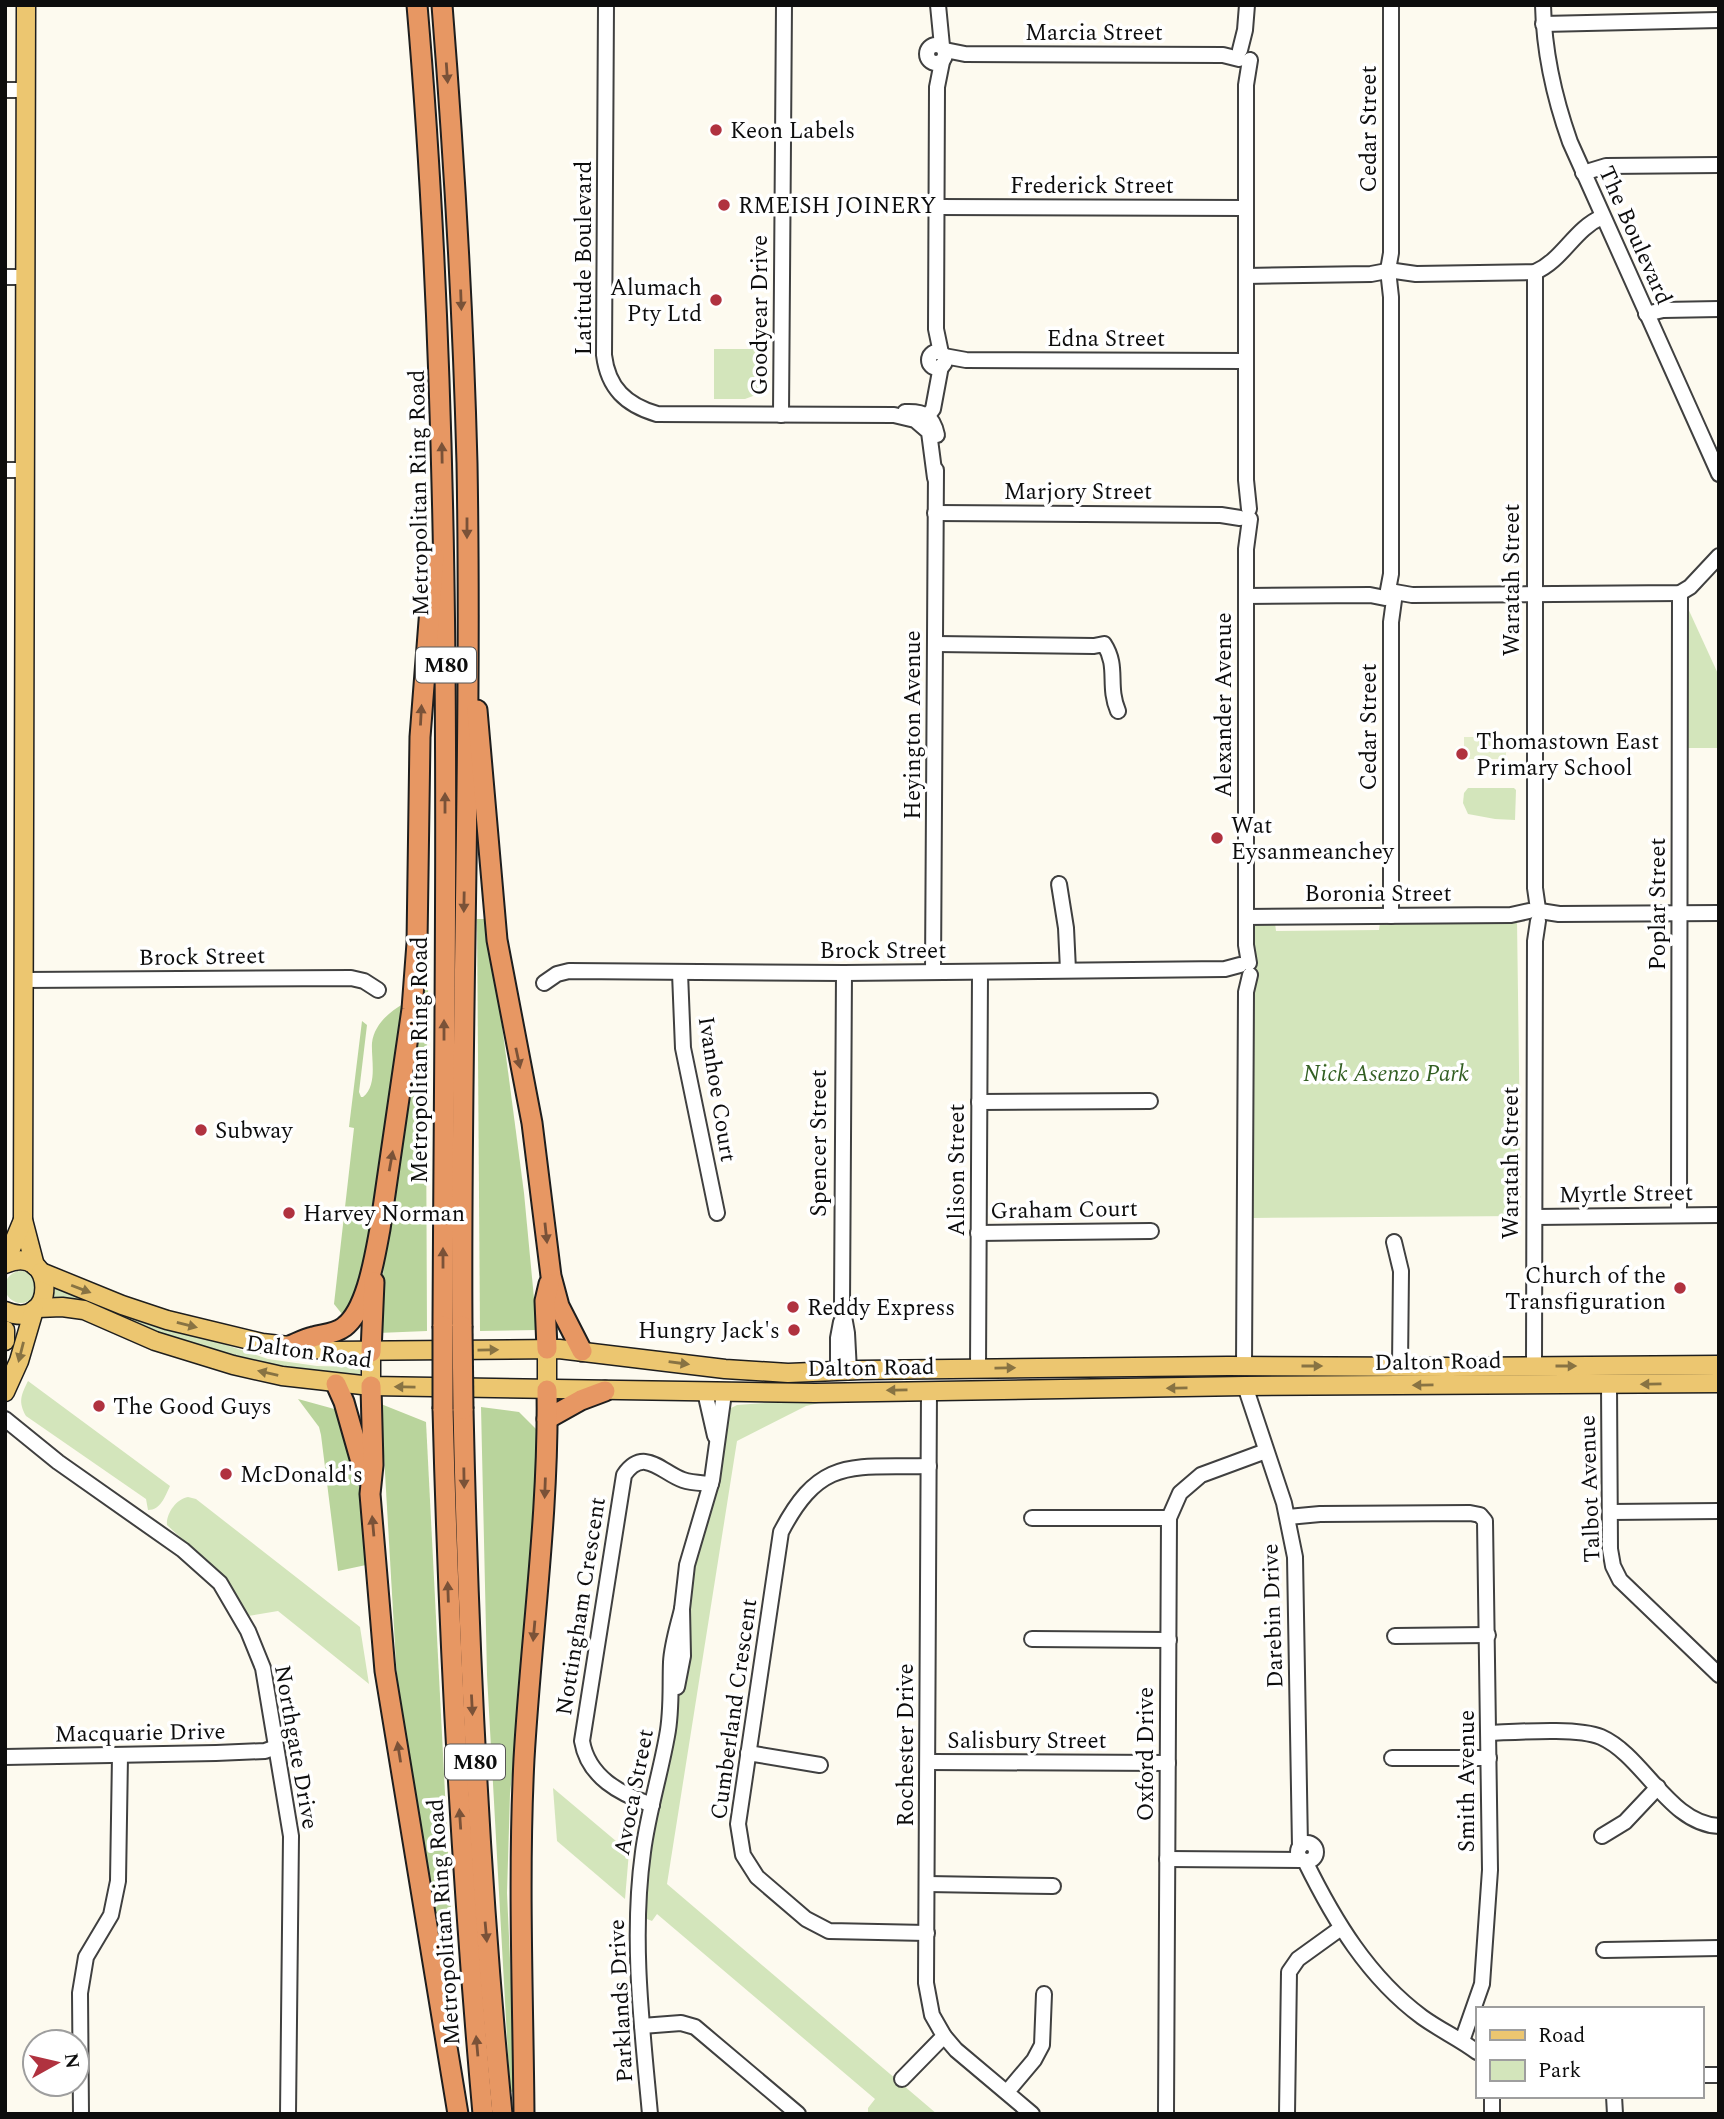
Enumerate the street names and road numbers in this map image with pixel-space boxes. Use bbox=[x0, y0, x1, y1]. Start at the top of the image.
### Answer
street label: Marcia Street bbox=[1025, 16, 1163, 51]
street label: Cedar Street bbox=[1352, 65, 1387, 193]
street label: Latitude Boulevard bbox=[567, 160, 602, 355]
street label: The Boulevard bbox=[1588, 161, 1681, 311]
street label: Frederick Street bbox=[1010, 169, 1174, 204]
street label: Goodyear Drive bbox=[743, 235, 778, 395]
street label: Edna Street bbox=[1047, 322, 1165, 357]
street label: Metropolitan Ring Road bbox=[400, 369, 439, 617]
street label: Marjory Street bbox=[1004, 475, 1152, 510]
street label: Waratah Street bbox=[1495, 504, 1530, 656]
street label: Alexander Avenue bbox=[1207, 612, 1242, 798]
street label: Heyington Avenue bbox=[896, 630, 931, 820]
road number: M80 bbox=[416, 648, 476, 682]
street label: Cedar Street bbox=[1352, 663, 1387, 791]
street label: Poplar Street bbox=[1641, 838, 1676, 970]
street label: Boronia Street bbox=[1304, 877, 1452, 912]
street label: Brock Street bbox=[820, 934, 946, 969]
street label: Metropolitan Ring Road bbox=[403, 936, 438, 1184]
street label: Brock Street bbox=[138, 939, 266, 976]
street label: Ivanhoe Court bbox=[688, 1014, 745, 1164]
street label: Spencer Street bbox=[802, 1069, 837, 1217]
street label: Waratah Street bbox=[1494, 1087, 1529, 1239]
street label: Alison Street bbox=[940, 1104, 975, 1236]
street label: Myrtle Street bbox=[1559, 1176, 1694, 1213]
street label: Graham Court bbox=[990, 1192, 1138, 1229]
street label: Dalton Road bbox=[243, 1326, 374, 1379]
street label: Dalton Road bbox=[1374, 1344, 1502, 1381]
street label: Dalton Road bbox=[807, 1350, 935, 1387]
street label: Talbot Avenue bbox=[1570, 1415, 1611, 1563]
street label: Nottingham Crescent bbox=[547, 1495, 616, 1718]
street label: Darebin Drive bbox=[1253, 1543, 1294, 1689]
street label: Cumberland Crescent bbox=[702, 1596, 767, 1822]
street label: Northgate Drive bbox=[264, 1662, 327, 1832]
street label: Rochester Drive bbox=[889, 1663, 924, 1827]
street label: Oxford Drive bbox=[1129, 1687, 1164, 1821]
street label: Smith Avenue bbox=[1450, 1710, 1485, 1852]
street label: Macquarie Drive bbox=[54, 1715, 226, 1752]
street label: Salisbury Street bbox=[947, 1724, 1107, 1759]
street label: Avoca Street bbox=[605, 1726, 664, 1859]
road number: M80 bbox=[445, 1744, 505, 1780]
street label: Metropolitan Ring Road bbox=[418, 1797, 471, 2046]
street label: Parklands Drive bbox=[600, 1918, 643, 2083]

